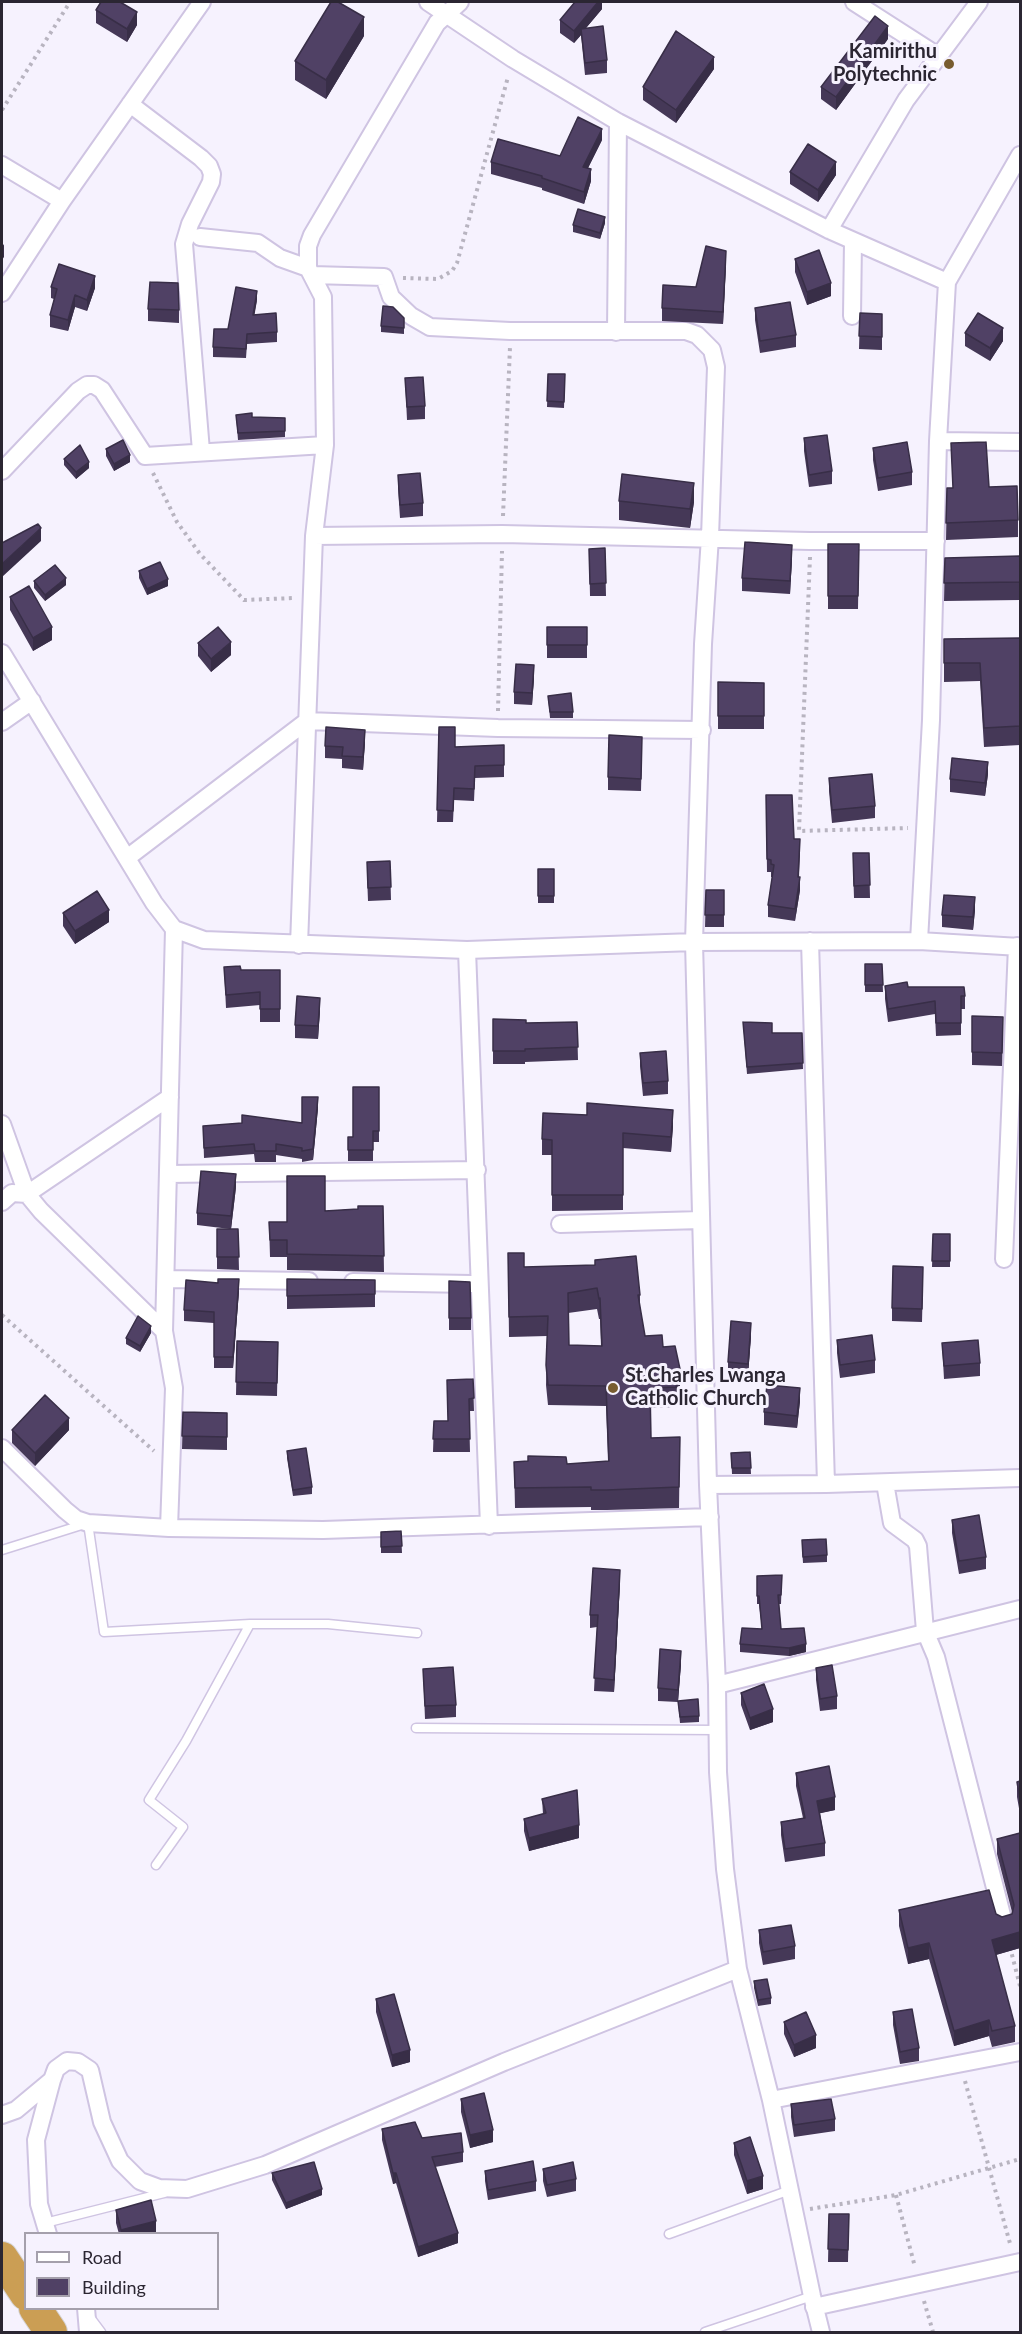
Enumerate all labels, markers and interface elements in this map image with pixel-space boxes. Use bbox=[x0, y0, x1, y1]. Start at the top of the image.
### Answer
place label: Kamirithu Polytechnic bbox=[833, 40, 937, 87]
marker: Kamirithu Polytechnic bbox=[942, 57, 956, 71]
place label: St.Charles Lwanga Catholic Church bbox=[625, 1364, 786, 1411]
marker: St.Charles Lwanga Catholic Church bbox=[606, 1381, 620, 1395]
legend bbox=[24, 2232, 219, 2310]
text: Road bbox=[82, 2246, 122, 2268]
text: Building bbox=[82, 2276, 146, 2298]

